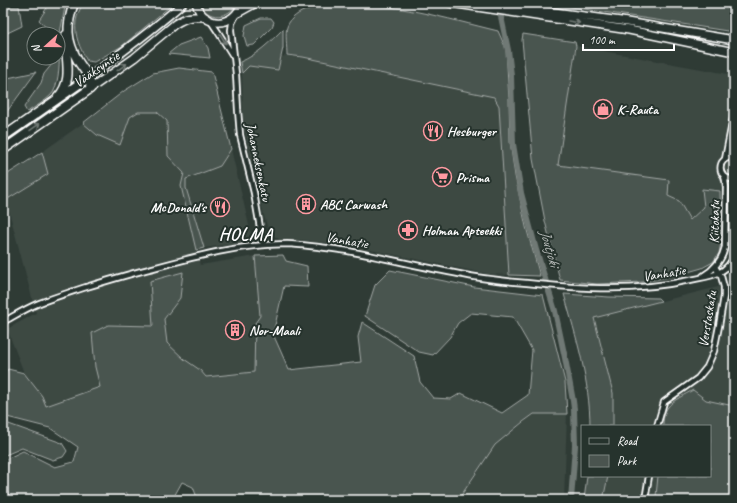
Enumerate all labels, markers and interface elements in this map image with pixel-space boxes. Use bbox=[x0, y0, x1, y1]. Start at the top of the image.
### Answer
one-way arrow bbox=[567, 18, 580, 26]
north arrow bbox=[26, 26, 66, 66]
scale bar bbox=[583, 26, 674, 52]
text: 100 m bbox=[589, 32, 616, 48]
one-way arrow bbox=[219, 33, 227, 45]
text: N bbox=[28, 42, 44, 55]
street label: Vääksyntie bbox=[70, 47, 124, 91]
one-way arrow bbox=[116, 63, 127, 71]
shop icon: K-Rauta bbox=[592, 98, 614, 120]
place label: K-Rauta bbox=[617, 101, 659, 118]
street label: Johanneksenkatu bbox=[242, 120, 275, 204]
restaurant icon: Hesburger bbox=[422, 120, 444, 142]
one-way arrow bbox=[29, 123, 40, 131]
place label: Hesburger bbox=[447, 123, 498, 140]
supermarket icon: Prisma bbox=[431, 166, 453, 188]
place label: Prisma bbox=[456, 169, 490, 186]
building icon: ABC Carwash bbox=[295, 193, 317, 215]
restaurant icon: McDonald's bbox=[209, 196, 231, 218]
place label: ABC Carwash bbox=[320, 196, 388, 213]
place label: McDonald's bbox=[151, 199, 208, 216]
street label: Kiitokatu bbox=[706, 200, 723, 244]
pharmacy icon: Holman Apteekki bbox=[397, 219, 419, 241]
place label: Holman Apteekki bbox=[422, 222, 504, 239]
district label: HOLMA bbox=[219, 223, 274, 245]
water label: Joutjoki bbox=[535, 226, 565, 273]
street label: Vanhatie bbox=[325, 228, 371, 253]
street label: Vanhatie bbox=[642, 262, 688, 285]
street label: Verstaskatu bbox=[695, 289, 720, 348]
building icon: Nor-Maali bbox=[224, 319, 246, 341]
place label: Nor-Maali bbox=[249, 322, 302, 339]
legend bbox=[581, 425, 711, 477]
text: Road bbox=[617, 433, 639, 449]
text: Park bbox=[617, 453, 638, 469]

